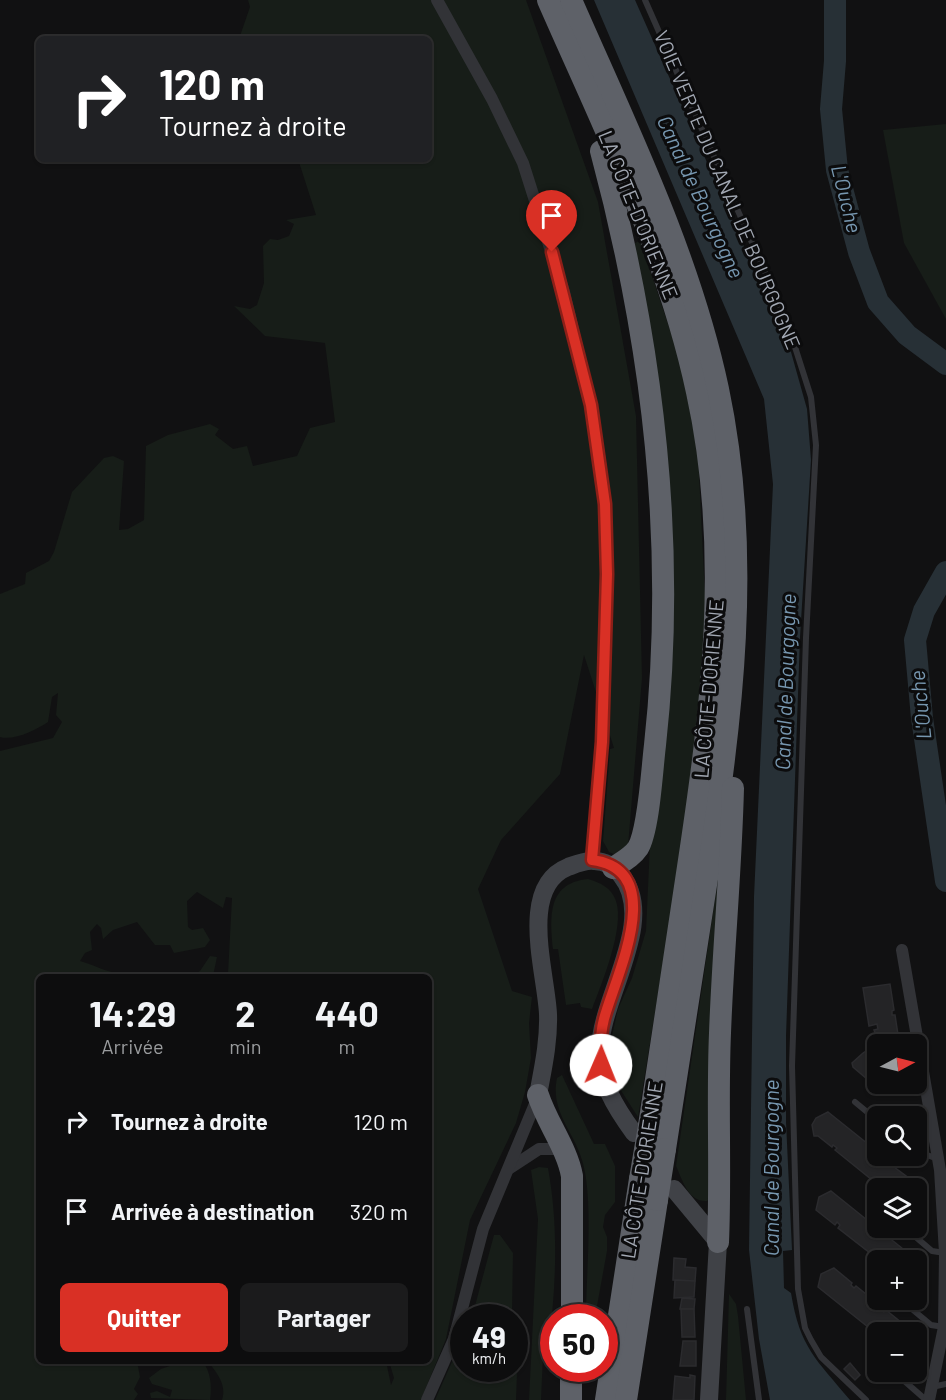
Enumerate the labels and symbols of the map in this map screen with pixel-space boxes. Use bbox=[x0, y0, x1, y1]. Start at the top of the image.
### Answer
street label: VOIE VERTE DU CANAL DE BOURGOGNE bbox=[650, 27, 806, 353]
water label: Canal de Bourgogne bbox=[653, 111, 750, 282]
street label: LA CÔTE-D'ORIENNE bbox=[594, 127, 684, 302]
water label: L'Ouche bbox=[827, 162, 868, 235]
pin bbox=[526, 190, 577, 252]
water label: Canal de Bourgogne bbox=[769, 593, 800, 771]
street label: LA CÔTE-D'ORIENNE bbox=[688, 598, 728, 779]
water label: L'Ouche bbox=[903, 669, 936, 741]
position arrow bbox=[569, 1033, 633, 1097]
north arrow bbox=[867, 1034, 927, 1094]
street label: LA CÔTE-D'ORIENNE bbox=[615, 1079, 667, 1260]
water label: Canal de Bourgogne bbox=[758, 1080, 783, 1256]
speed limit sign: 50 bbox=[540, 1304, 618, 1382]

